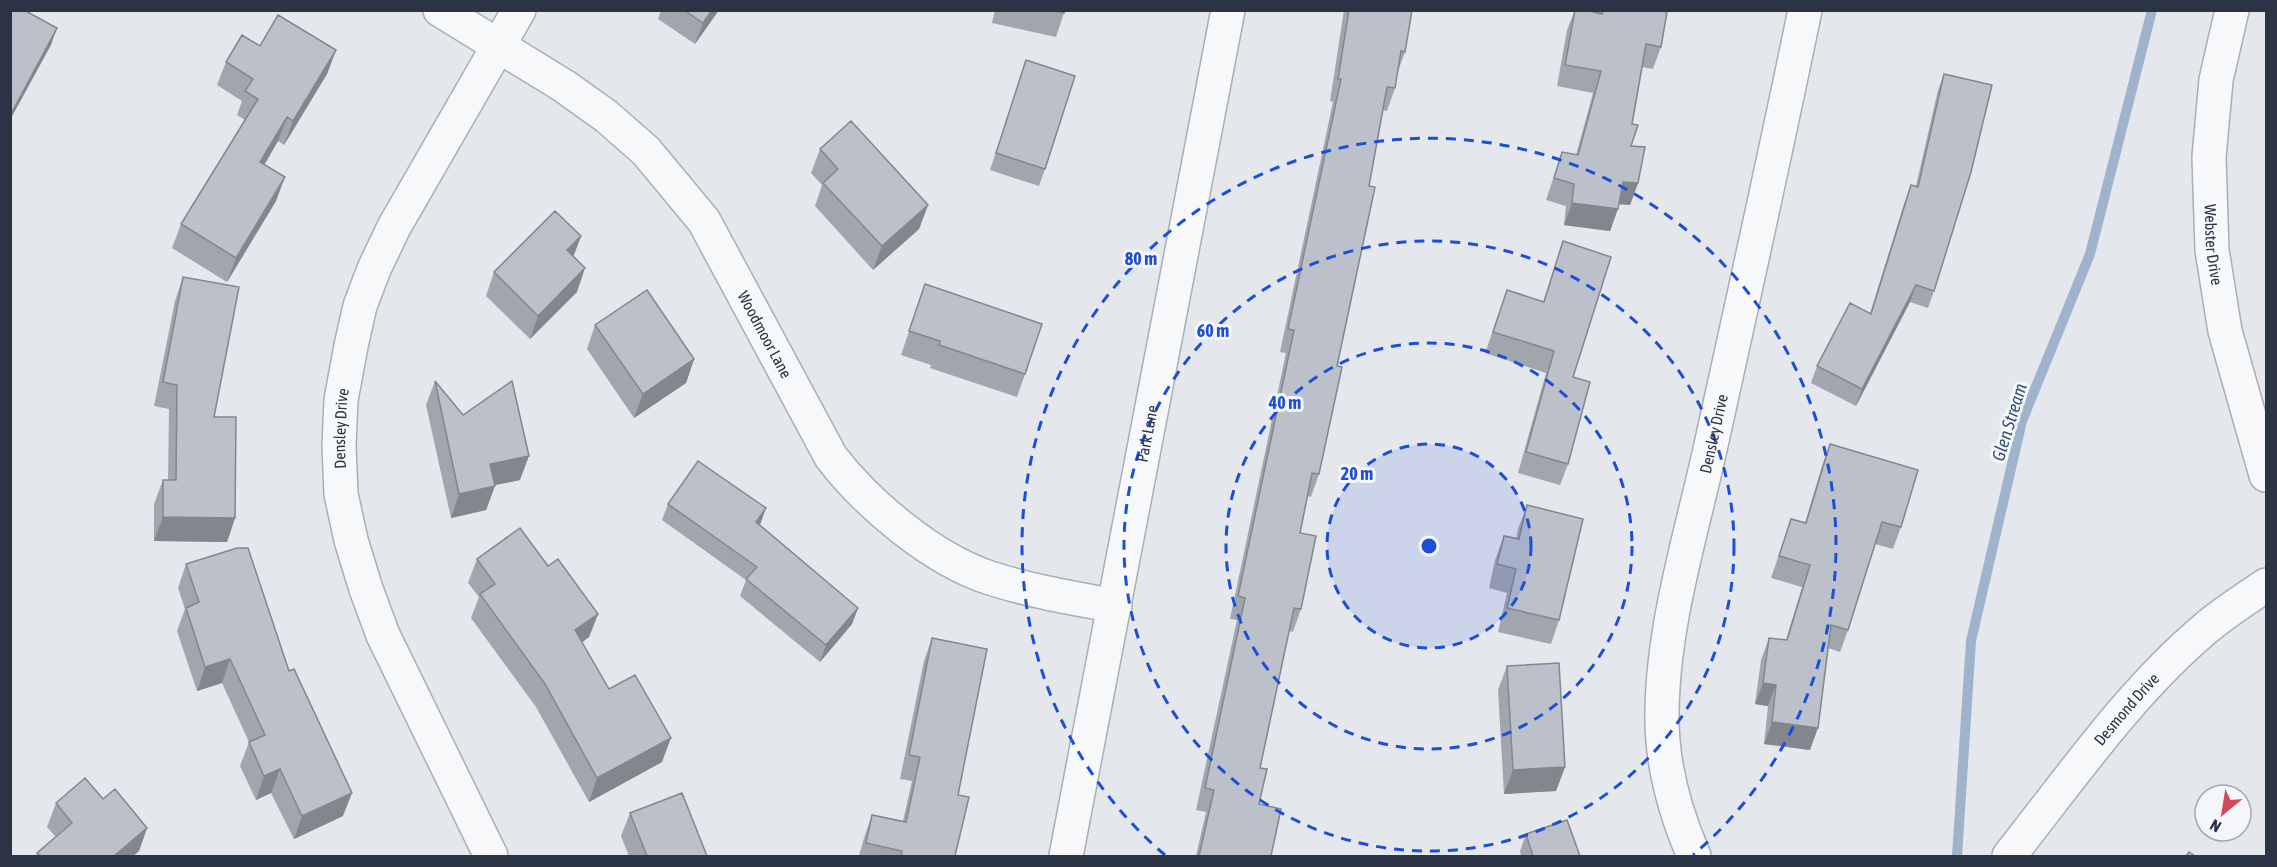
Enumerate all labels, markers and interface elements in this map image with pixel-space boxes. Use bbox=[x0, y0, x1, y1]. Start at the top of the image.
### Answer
street label: Webster Drive bbox=[2202, 204, 2227, 287]
text: 80 m bbox=[1125, 248, 1157, 269]
street label: Woodmoor Lane bbox=[734, 288, 796, 381]
text: 60 m bbox=[1197, 320, 1229, 341]
water label: Glen Stream bbox=[1987, 381, 2031, 463]
street label: Densley Drive bbox=[330, 387, 352, 469]
text: 40 m bbox=[1268, 392, 1301, 413]
street label: Densley Drive bbox=[1696, 393, 1731, 475]
street label: Park Lane bbox=[1133, 404, 1161, 464]
text: 20 m bbox=[1341, 463, 1373, 484]
centre of rings bbox=[1419, 536, 1439, 556]
street label: Desmond Drive bbox=[2090, 669, 2162, 749]
north arrow bbox=[2193, 783, 2253, 843]
text: N bbox=[2207, 816, 2224, 836]

